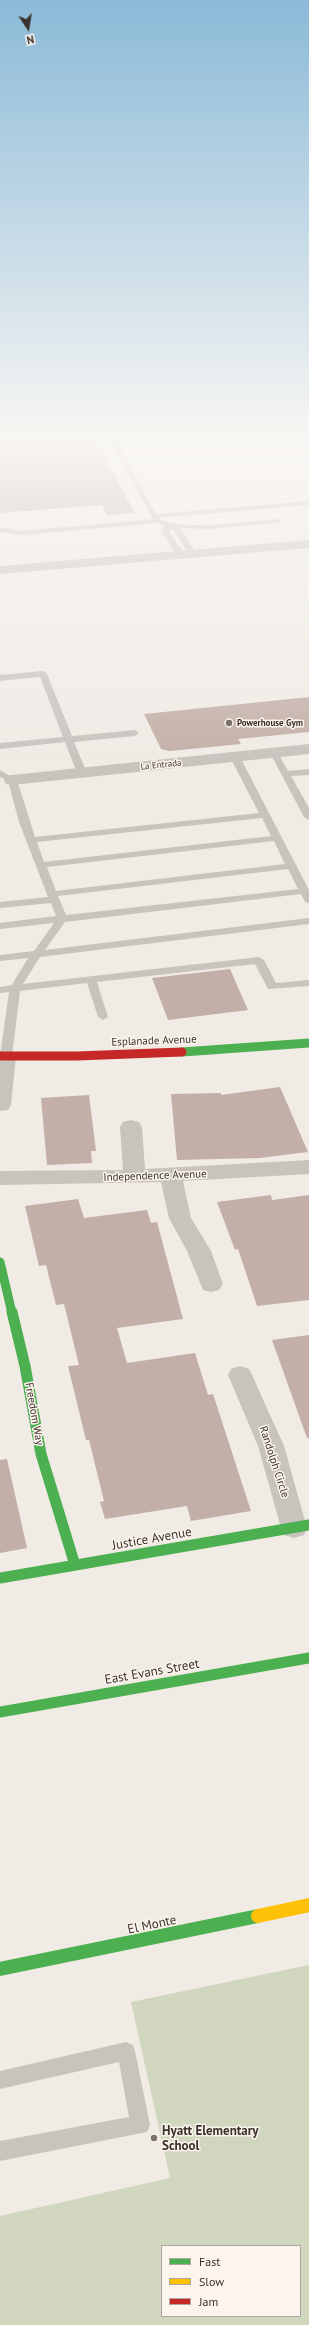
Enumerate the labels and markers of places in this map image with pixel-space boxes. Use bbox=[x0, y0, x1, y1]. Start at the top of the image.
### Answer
marker: Powerhouse Gym bbox=[224, 718, 234, 728]
place label: Powerhouse Gym bbox=[237, 718, 303, 728]
place label: Hyatt Elementary School bbox=[162, 2123, 259, 2154]
marker: Hyatt Elementary School bbox=[149, 2133, 159, 2143]

